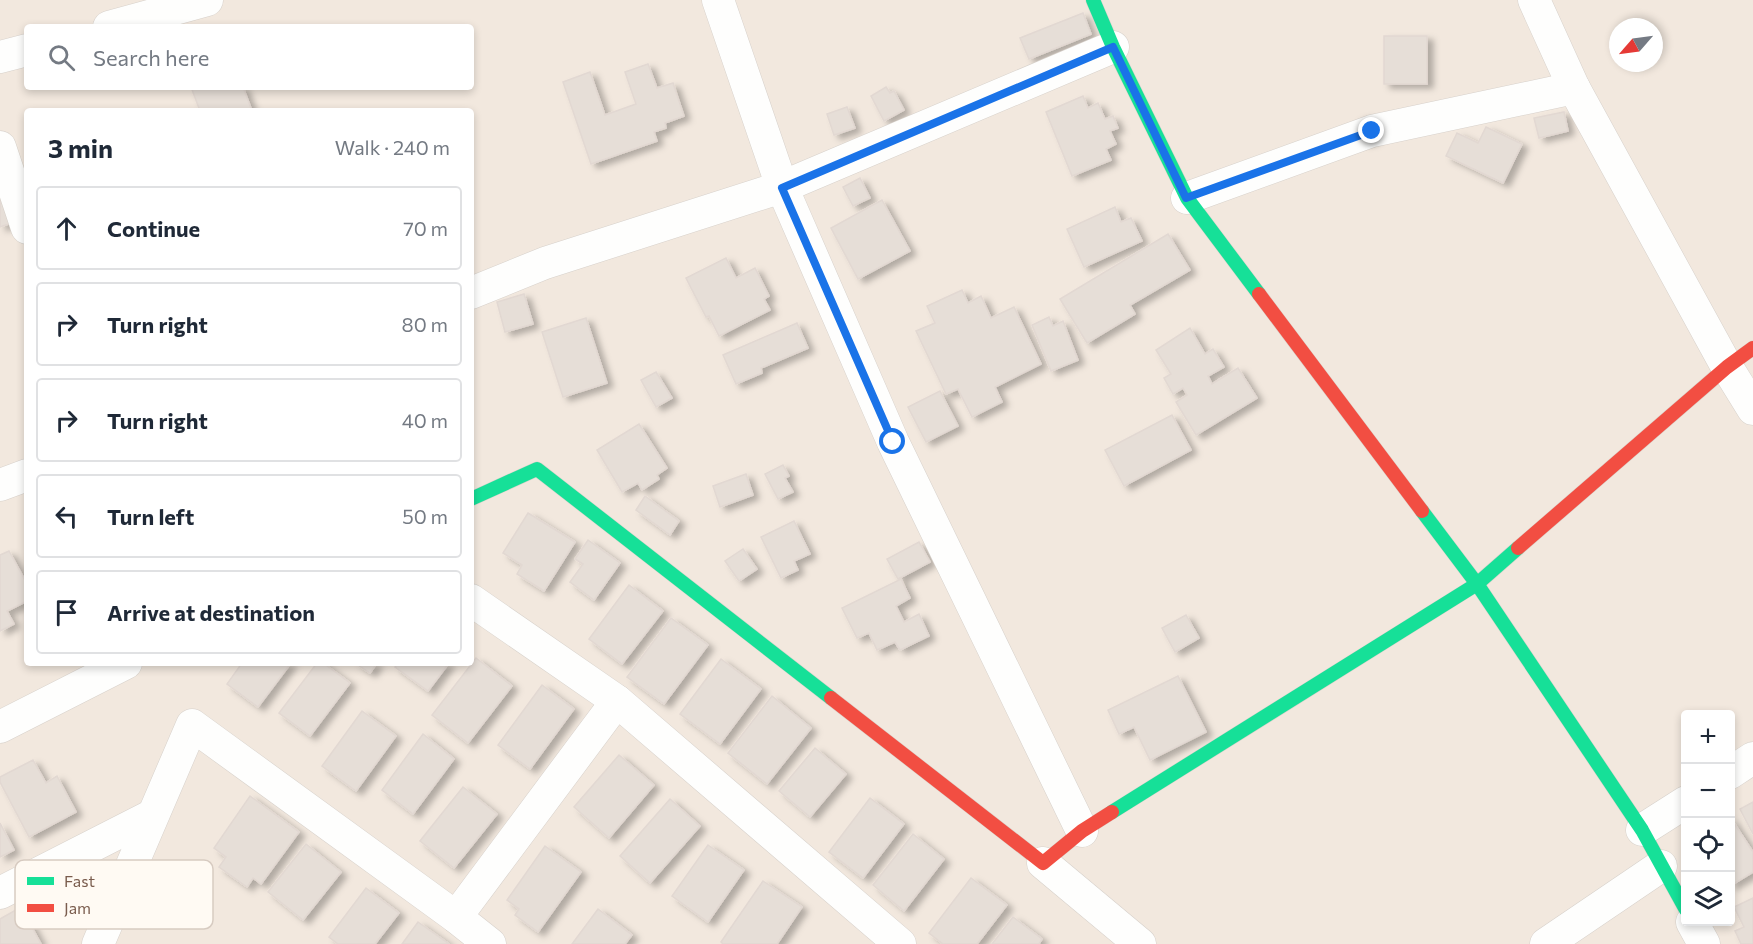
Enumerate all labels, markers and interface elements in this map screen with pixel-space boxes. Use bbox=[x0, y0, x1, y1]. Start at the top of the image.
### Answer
north arrow bbox=[1609, 18, 1663, 72]
search box bbox=[24, 24, 474, 90]
icon: search bbox=[45, 41, 78, 74]
text: Search here bbox=[93, 44, 209, 71]
route end bbox=[1358, 117, 1384, 143]
text: 3 min bbox=[48, 132, 113, 163]
text: Walk · 240 m bbox=[335, 135, 450, 159]
icon: ahead bbox=[50, 212, 83, 245]
text: Continue bbox=[107, 215, 200, 242]
text: 70 m bbox=[403, 216, 448, 240]
icon: right bbox=[50, 308, 83, 341]
text: Turn right bbox=[107, 311, 208, 338]
text: 80 m bbox=[402, 312, 448, 336]
icon: right bbox=[50, 404, 83, 437]
text: Turn right bbox=[107, 407, 208, 434]
text: 40 m bbox=[402, 408, 448, 432]
route start bbox=[879, 428, 905, 454]
icon: left bbox=[50, 500, 83, 533]
text: Turn left bbox=[107, 503, 194, 530]
text: 50 m bbox=[402, 504, 448, 528]
icon: arrive bbox=[50, 596, 83, 629]
text: Arrive at destination bbox=[107, 599, 315, 626]
map controls bbox=[1681, 710, 1735, 926]
button: + bbox=[1681, 710, 1735, 764]
button: − bbox=[1681, 764, 1735, 818]
button: locate bbox=[1681, 818, 1735, 872]
legend bbox=[15, 860, 213, 929]
text: Fast bbox=[64, 871, 95, 890]
button: layers bbox=[1681, 872, 1735, 926]
text: Jam bbox=[64, 898, 91, 917]

